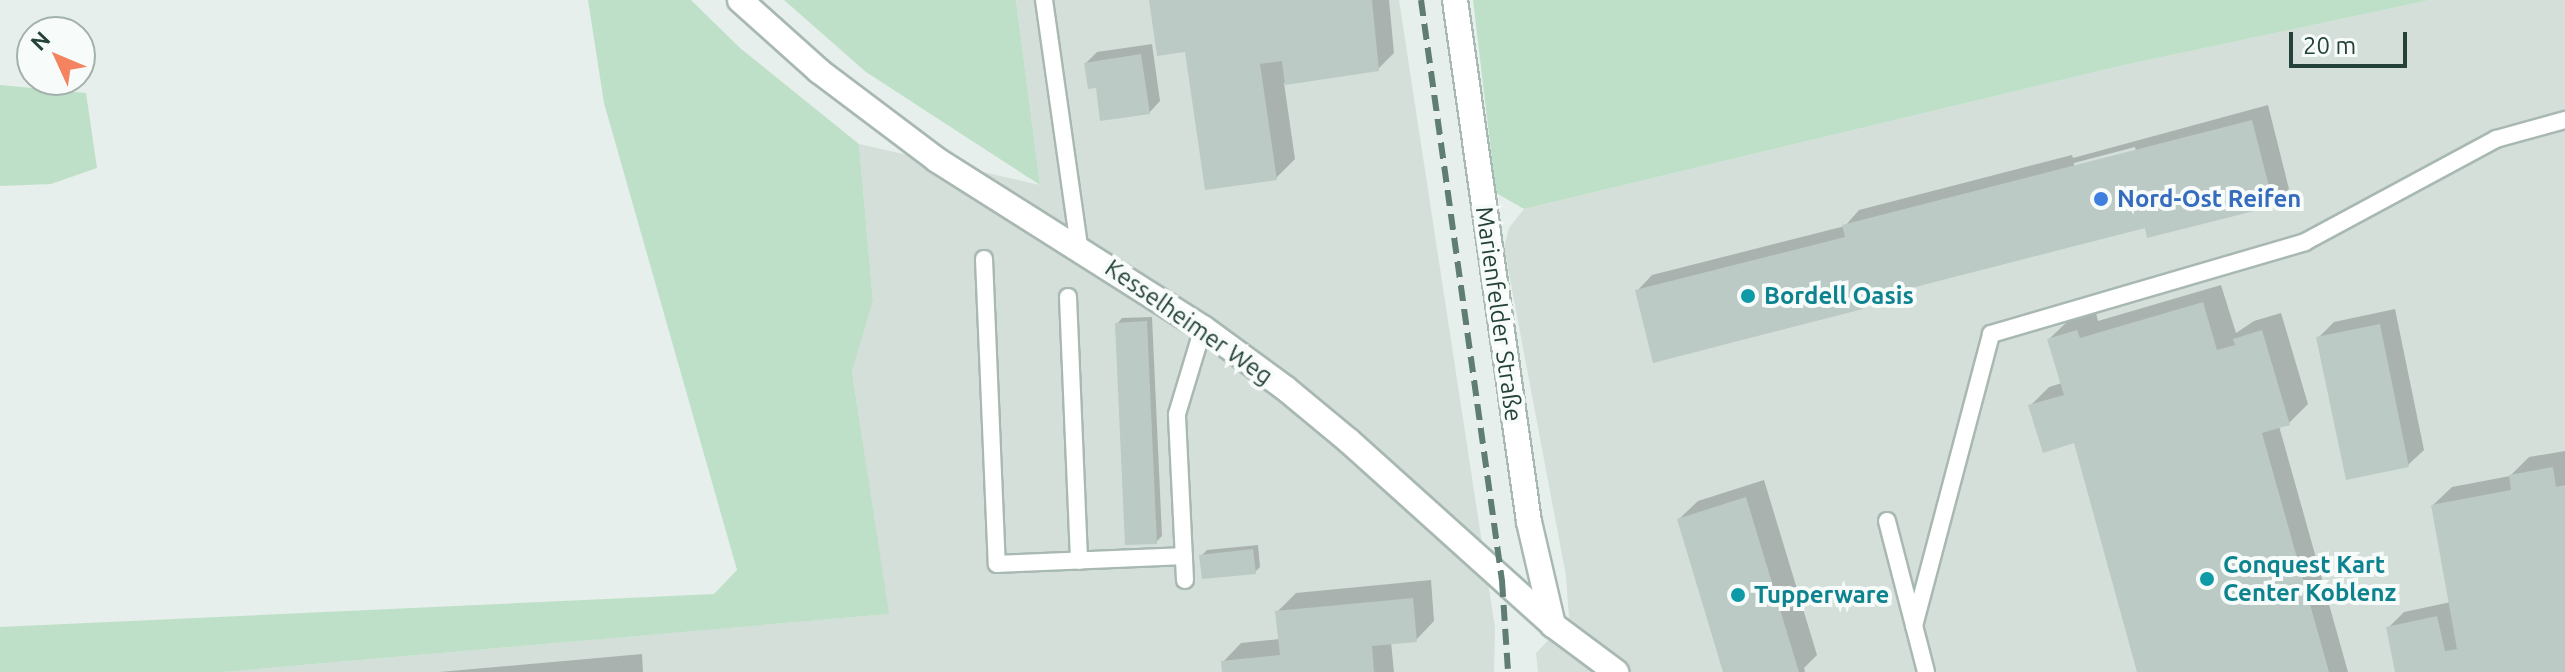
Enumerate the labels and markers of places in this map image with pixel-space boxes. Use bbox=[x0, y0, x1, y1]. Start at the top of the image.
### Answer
place label: Nord-Ost Reifen bbox=[2117, 185, 2301, 213]
marker: Nord-Ost Reifen bbox=[2092, 190, 2110, 208]
place label: Bordell Oasis bbox=[1764, 282, 1914, 310]
marker: Bordell Oasis bbox=[1739, 287, 1757, 305]
place label: Conquest Kart Center Koblenz bbox=[2223, 551, 2396, 607]
marker: Conquest Kart Center Koblenz bbox=[2198, 570, 2216, 588]
place label: Tupperware bbox=[1754, 581, 1889, 609]
marker: Tupperware bbox=[1729, 586, 1747, 604]

